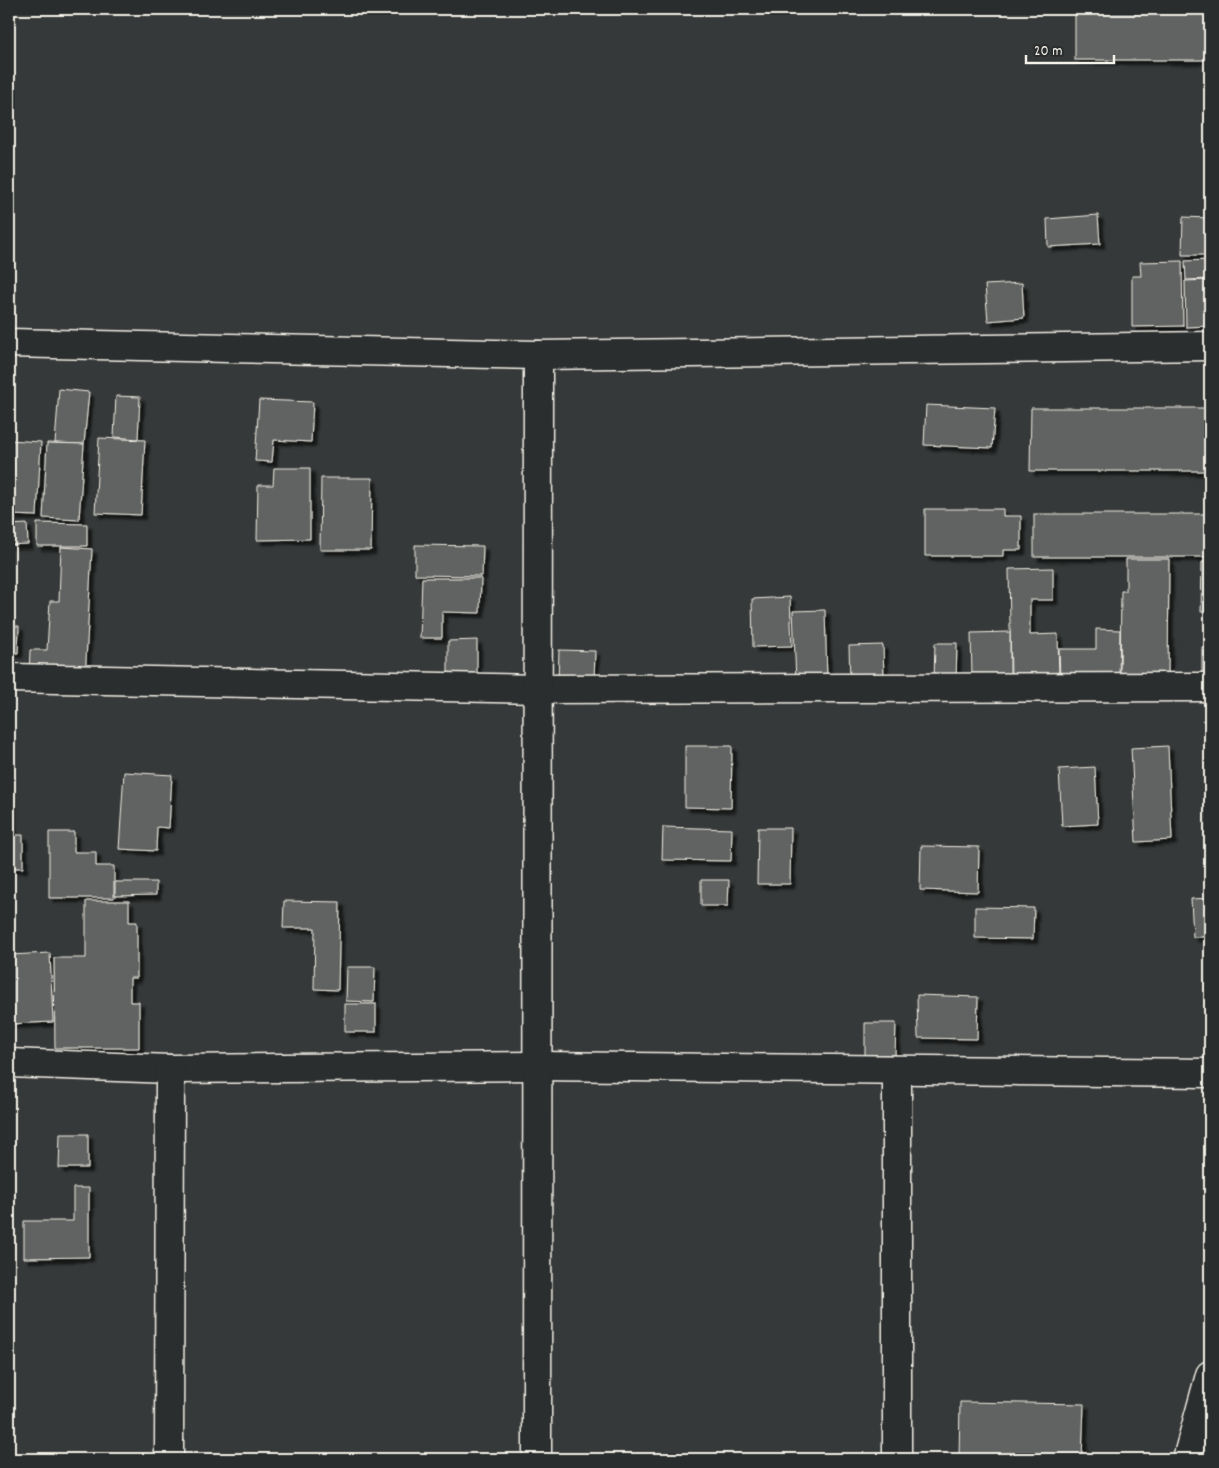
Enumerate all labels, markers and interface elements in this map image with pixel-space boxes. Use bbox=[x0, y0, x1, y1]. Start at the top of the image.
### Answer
scale bar bbox=[1026, 32, 1114, 64]
text: 20 m bbox=[1034, 41, 1062, 63]

